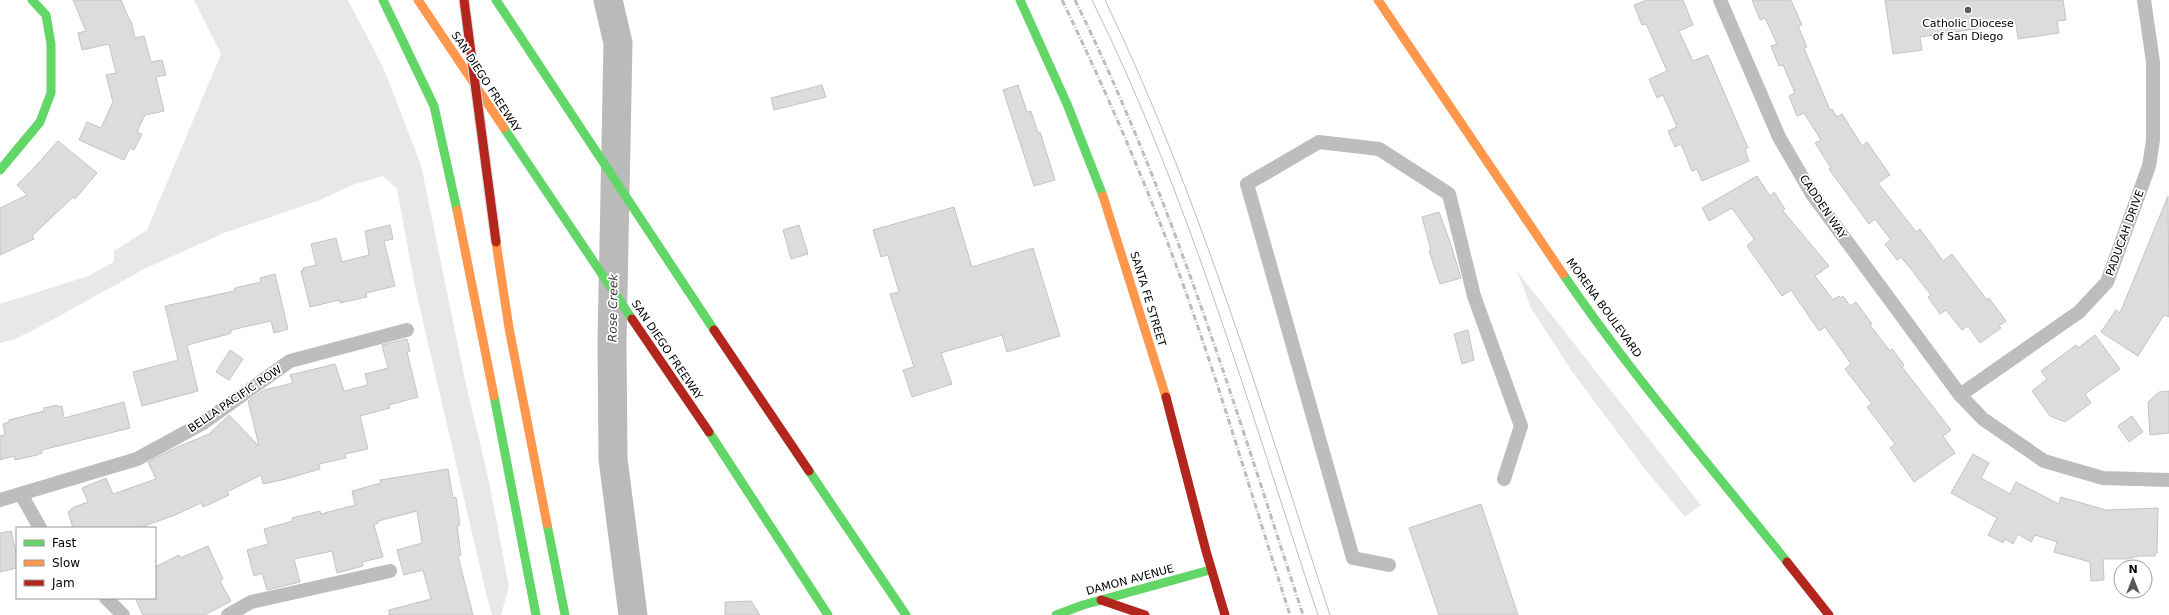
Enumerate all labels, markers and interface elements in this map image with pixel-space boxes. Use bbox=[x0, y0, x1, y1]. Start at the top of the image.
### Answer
marker: Catholic Diocese of San Diego bbox=[1963, 5, 1973, 15]
place label: Catholic Diocese of San Diego bbox=[1922, 17, 2014, 43]
street label: SAN DIEGO FREEWAY bbox=[449, 29, 524, 135]
street label: CADDEN WAY bbox=[1797, 172, 1849, 242]
street label: PADUCAH DRIVE bbox=[2103, 188, 2147, 278]
street label: SANTA FE STREET bbox=[1127, 250, 1169, 348]
street label: MORENA BOULEVARD bbox=[1564, 256, 1644, 360]
water label: Rose Creek bbox=[605, 273, 621, 342]
street label: SAN DIEGO FREEWAY bbox=[629, 298, 705, 402]
street label: BELLA PACIFIC ROW bbox=[186, 363, 284, 435]
legend bbox=[16, 527, 156, 599]
text: Fast bbox=[52, 536, 76, 550]
text: Slow bbox=[52, 556, 80, 570]
north arrow bbox=[2113, 559, 2153, 599]
street label: DAMON AVENUE bbox=[1085, 562, 1175, 598]
text: N bbox=[2128, 563, 2138, 576]
text: Jam bbox=[51, 576, 75, 590]

